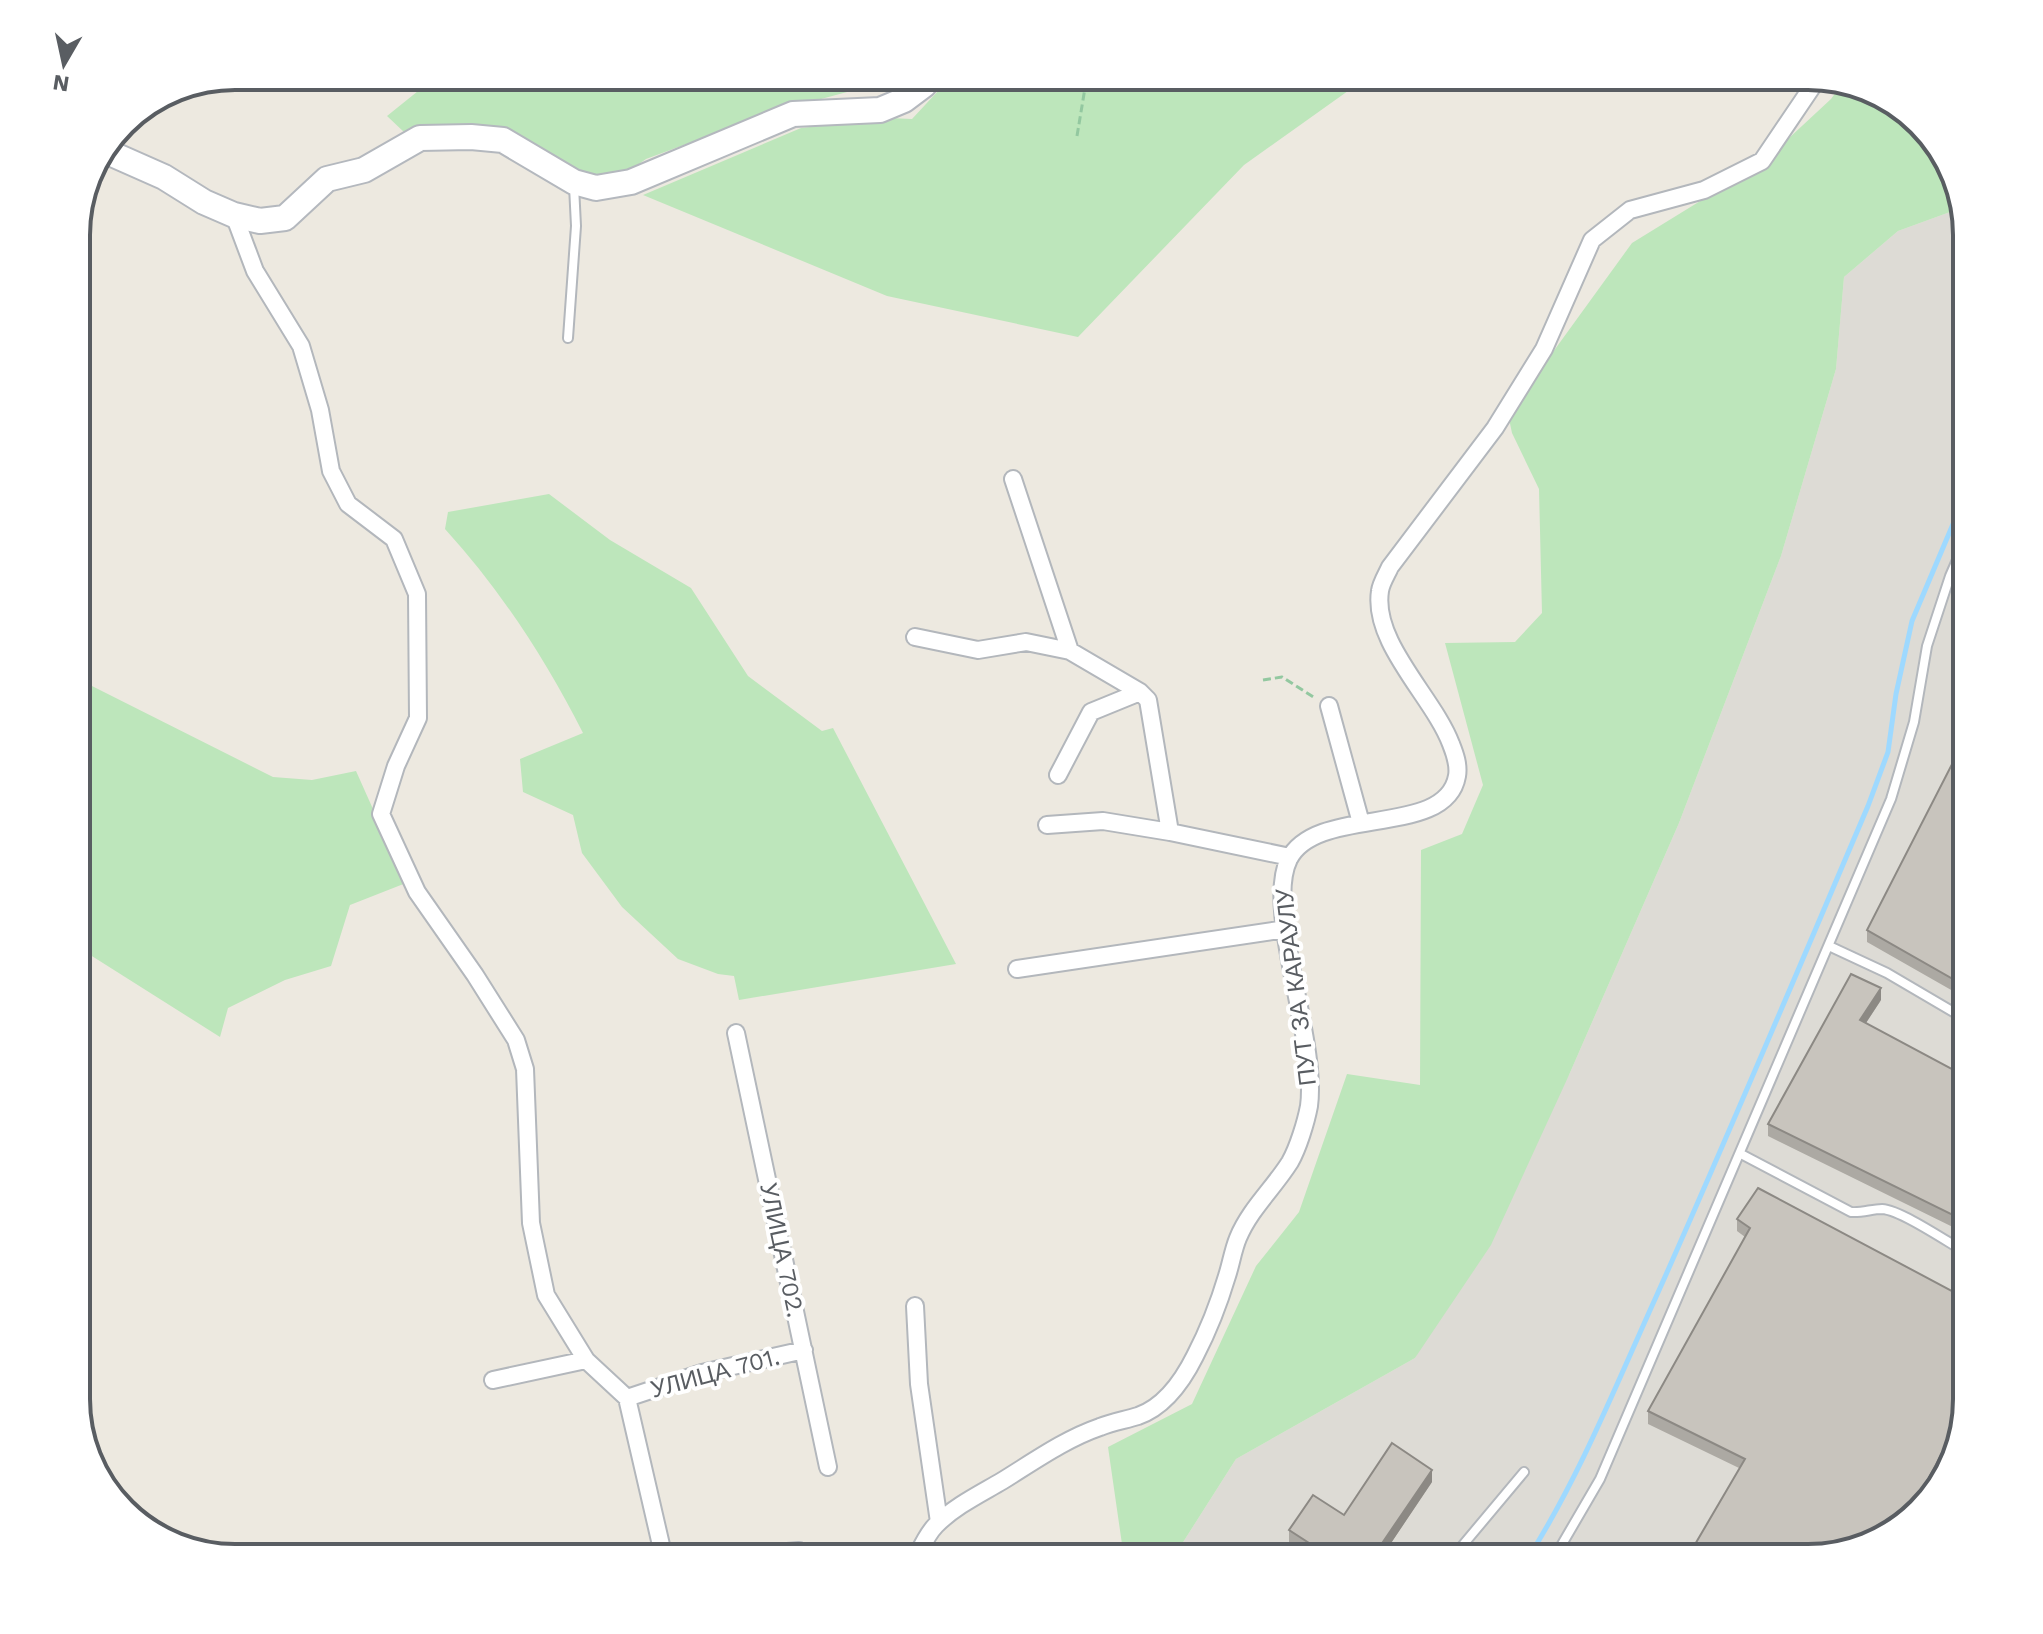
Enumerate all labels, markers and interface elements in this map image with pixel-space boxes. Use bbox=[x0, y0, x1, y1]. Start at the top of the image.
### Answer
north arrow bbox=[24, 24, 104, 104]
text: N bbox=[51, 70, 71, 97]
street label: ПУТ ЗА КАРАУЛУ bbox=[1270, 886, 1322, 1087]
street label: УЛИЦА 702. bbox=[754, 1180, 810, 1320]
street label: УЛИЦА 701. bbox=[648, 1342, 782, 1404]

